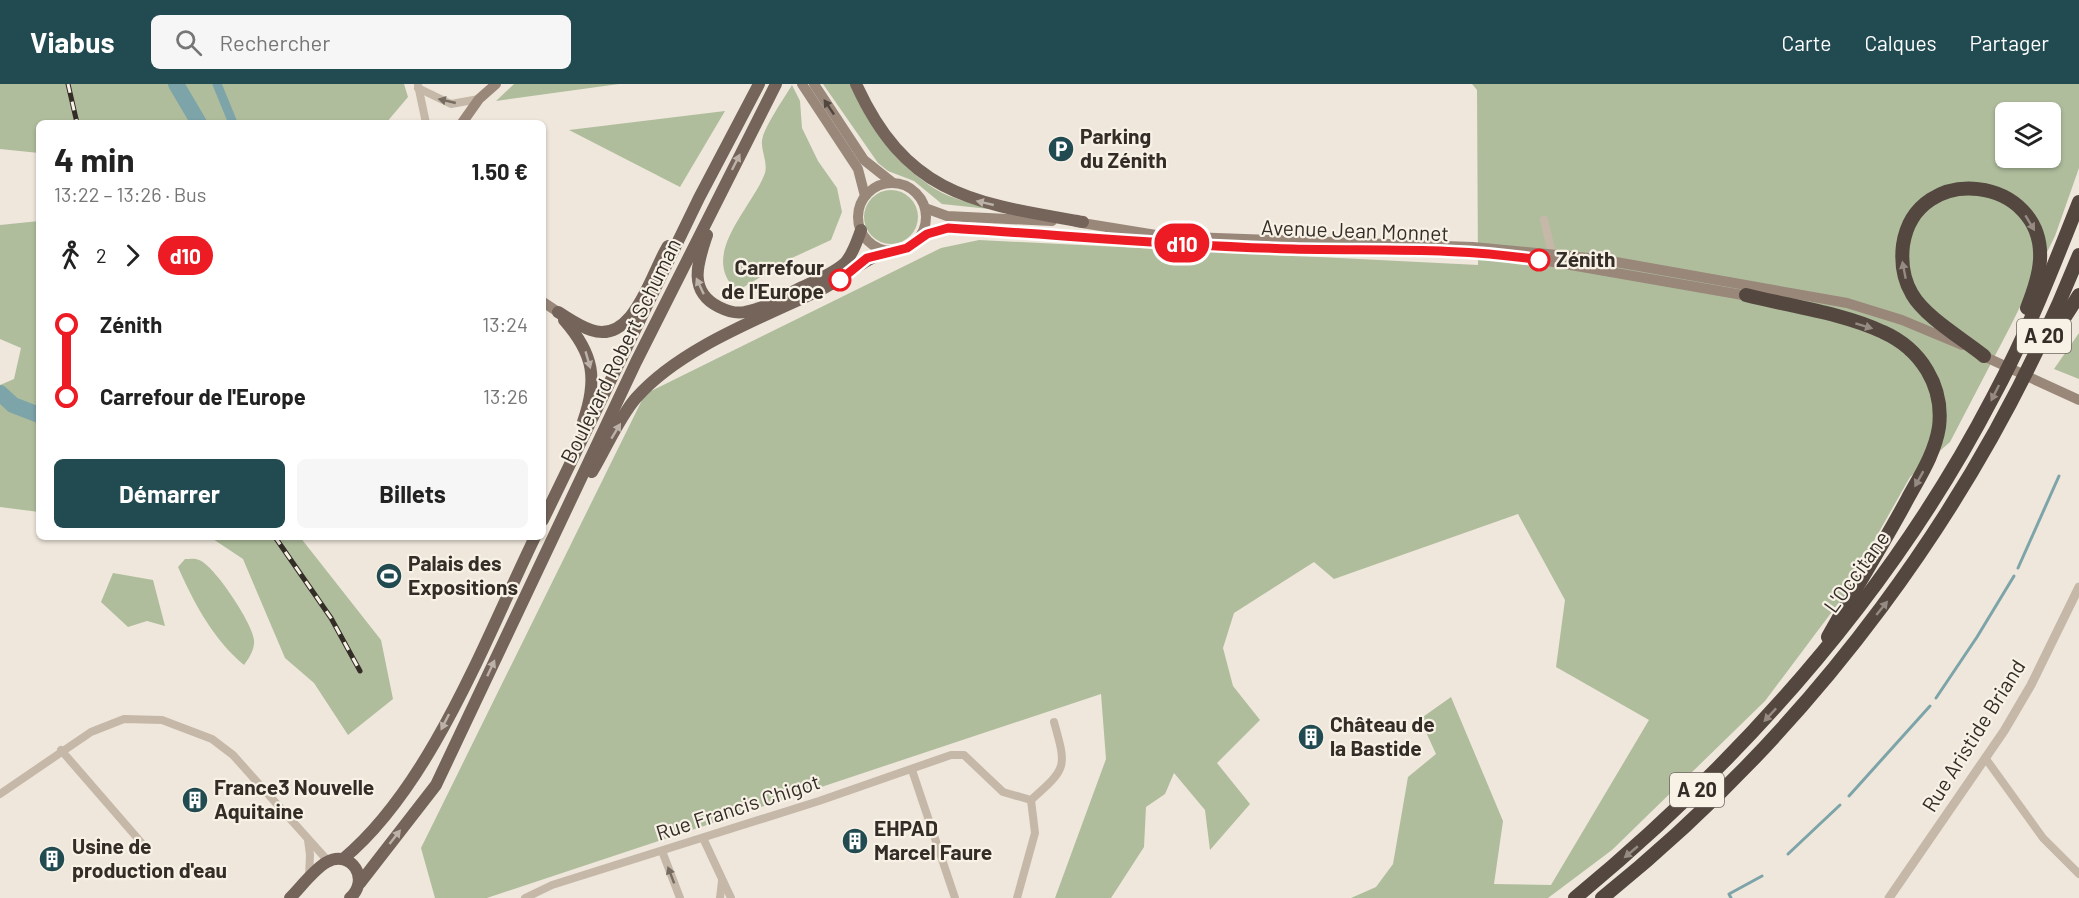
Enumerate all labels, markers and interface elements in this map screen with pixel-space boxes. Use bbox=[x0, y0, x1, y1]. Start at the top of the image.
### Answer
search box bbox=[151, 15, 571, 69]
text: Viabus bbox=[30, 25, 115, 59]
icon: search bbox=[172, 26, 205, 59]
text: Rechercher bbox=[220, 29, 330, 55]
text: Carte bbox=[1782, 30, 1831, 55]
text: Calques bbox=[1864, 30, 1937, 55]
text: Partager bbox=[1970, 30, 2049, 55]
one-way arrow bbox=[437, 96, 456, 105]
one-way arrow bbox=[824, 99, 835, 115]
map controls bbox=[1995, 102, 2061, 168]
button: layers bbox=[1995, 102, 2061, 168]
place label: Parking du Zénith bbox=[1080, 123, 1167, 172]
parking icon: Parking du Zénith bbox=[1046, 134, 1076, 164]
text: 4 min bbox=[54, 139, 135, 179]
one-way arrow bbox=[731, 153, 741, 170]
text: 1.50 € bbox=[472, 158, 528, 184]
text: 13:22 – 13:26 · Bus bbox=[54, 182, 206, 206]
one-way arrow bbox=[976, 197, 994, 207]
street label: Avenue Jean Monnet bbox=[1261, 214, 1449, 245]
one-way arrow bbox=[2025, 215, 2035, 232]
line badge: d10 bbox=[1148, 224, 1216, 262]
text: d10 bbox=[1166, 231, 1198, 256]
street label: Boulevard Robert Schuman bbox=[554, 234, 685, 467]
icon: walk bbox=[54, 239, 87, 272]
icon: forward bbox=[116, 239, 149, 272]
text: 2 bbox=[96, 243, 107, 267]
text: d10 bbox=[170, 243, 201, 268]
place label: Zénith bbox=[1556, 246, 1615, 271]
marker: Zénith bbox=[1528, 249, 1550, 271]
place label: Carrefour de l'Europe bbox=[721, 254, 824, 303]
one-way arrow bbox=[1899, 260, 1908, 279]
marker: Carrefour de l'Europe bbox=[829, 269, 851, 291]
one-way arrow bbox=[695, 277, 705, 295]
text: Zénith bbox=[100, 311, 162, 337]
text: 13:24 bbox=[482, 312, 528, 336]
road number: A 20 bbox=[2017, 319, 2071, 353]
one-way arrow bbox=[1855, 322, 1873, 331]
one-way arrow bbox=[584, 351, 594, 369]
text: Carrefour de l'Europe bbox=[100, 383, 306, 409]
text: 13:26 bbox=[483, 384, 528, 408]
one-way arrow bbox=[1991, 384, 2001, 402]
one-way arrow bbox=[611, 423, 622, 439]
button: Démarrer bbox=[54, 459, 285, 528]
button: Billets bbox=[297, 459, 528, 528]
one-way arrow bbox=[1914, 471, 1924, 488]
street label: L'Occitane bbox=[1818, 525, 1894, 617]
place label: Palais des Expositions bbox=[408, 550, 518, 599]
sports icon: Palais des Expositions bbox=[374, 561, 404, 591]
one-way arrow bbox=[1875, 601, 1887, 616]
street label: Rue Aristide Briand bbox=[1916, 654, 2030, 816]
one-way arrow bbox=[486, 660, 495, 677]
one-way arrow bbox=[1763, 708, 1777, 722]
place label: Château de la Bastide bbox=[1330, 711, 1435, 760]
one-way arrow bbox=[441, 714, 450, 731]
building icon: Château de la Bastide bbox=[1296, 722, 1326, 752]
street label: Rue Francis Chigot bbox=[652, 768, 823, 845]
road number: A 20 bbox=[1670, 773, 1724, 807]
place label: France3 Nouvelle Aquitaine bbox=[214, 774, 374, 823]
building icon: France3 Nouvelle Aquitaine bbox=[180, 785, 210, 815]
place label: EHPAD Marcel Faure bbox=[874, 815, 992, 864]
building icon: EHPAD Marcel Faure bbox=[840, 826, 870, 856]
one-way arrow bbox=[389, 829, 402, 845]
place label: Usine de production d'eau bbox=[72, 833, 227, 882]
building icon: Usine de production d'eau bbox=[37, 844, 67, 874]
one-way arrow bbox=[1623, 845, 1638, 857]
one-way arrow bbox=[666, 865, 676, 883]

